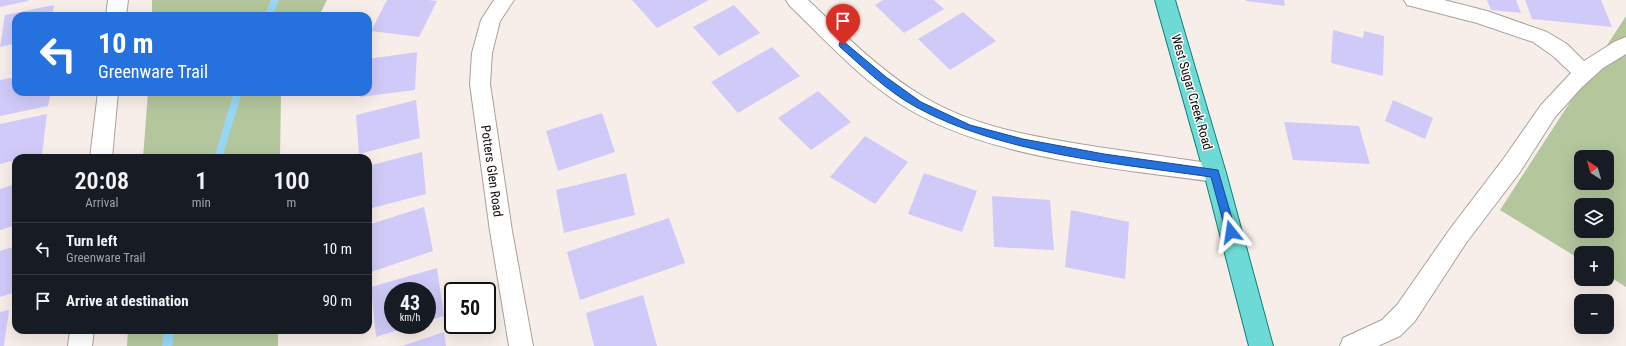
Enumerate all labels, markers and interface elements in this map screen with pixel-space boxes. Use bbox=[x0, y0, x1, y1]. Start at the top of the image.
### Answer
pin bbox=[826, 4, 860, 45]
icon: arrive bbox=[832, 10, 854, 32]
text: 10 m bbox=[98, 27, 154, 60]
icon: left bbox=[32, 28, 84, 80]
street label: West Sugar Creek Road bbox=[1168, 32, 1216, 152]
text: Greenware Trail bbox=[98, 61, 208, 82]
street label: Potters Glen Road bbox=[478, 124, 506, 218]
north arrow bbox=[1574, 150, 1614, 190]
map controls bbox=[1574, 150, 1614, 334]
text: 20:08 bbox=[75, 167, 129, 195]
text: 1 bbox=[195, 167, 207, 195]
text: 100 bbox=[273, 167, 309, 195]
text: Arrival bbox=[85, 195, 118, 210]
text: min bbox=[192, 195, 211, 210]
text: m bbox=[286, 195, 296, 210]
button: layers bbox=[1574, 198, 1614, 238]
position arrow bbox=[1210, 211, 1252, 253]
text: Turn left bbox=[66, 232, 117, 250]
icon: left bbox=[32, 238, 54, 260]
text: 10 m bbox=[322, 240, 352, 258]
button: + bbox=[1574, 246, 1614, 286]
text: Greenware Trail bbox=[66, 250, 146, 265]
speed limit sign: 50 bbox=[444, 282, 496, 334]
icon: arrive bbox=[32, 290, 54, 312]
text: 43 bbox=[400, 291, 420, 315]
text: Arrive at destination bbox=[66, 292, 189, 310]
text: 90 m bbox=[322, 292, 352, 310]
button: − bbox=[1574, 294, 1614, 334]
text: km/h bbox=[400, 312, 420, 323]

